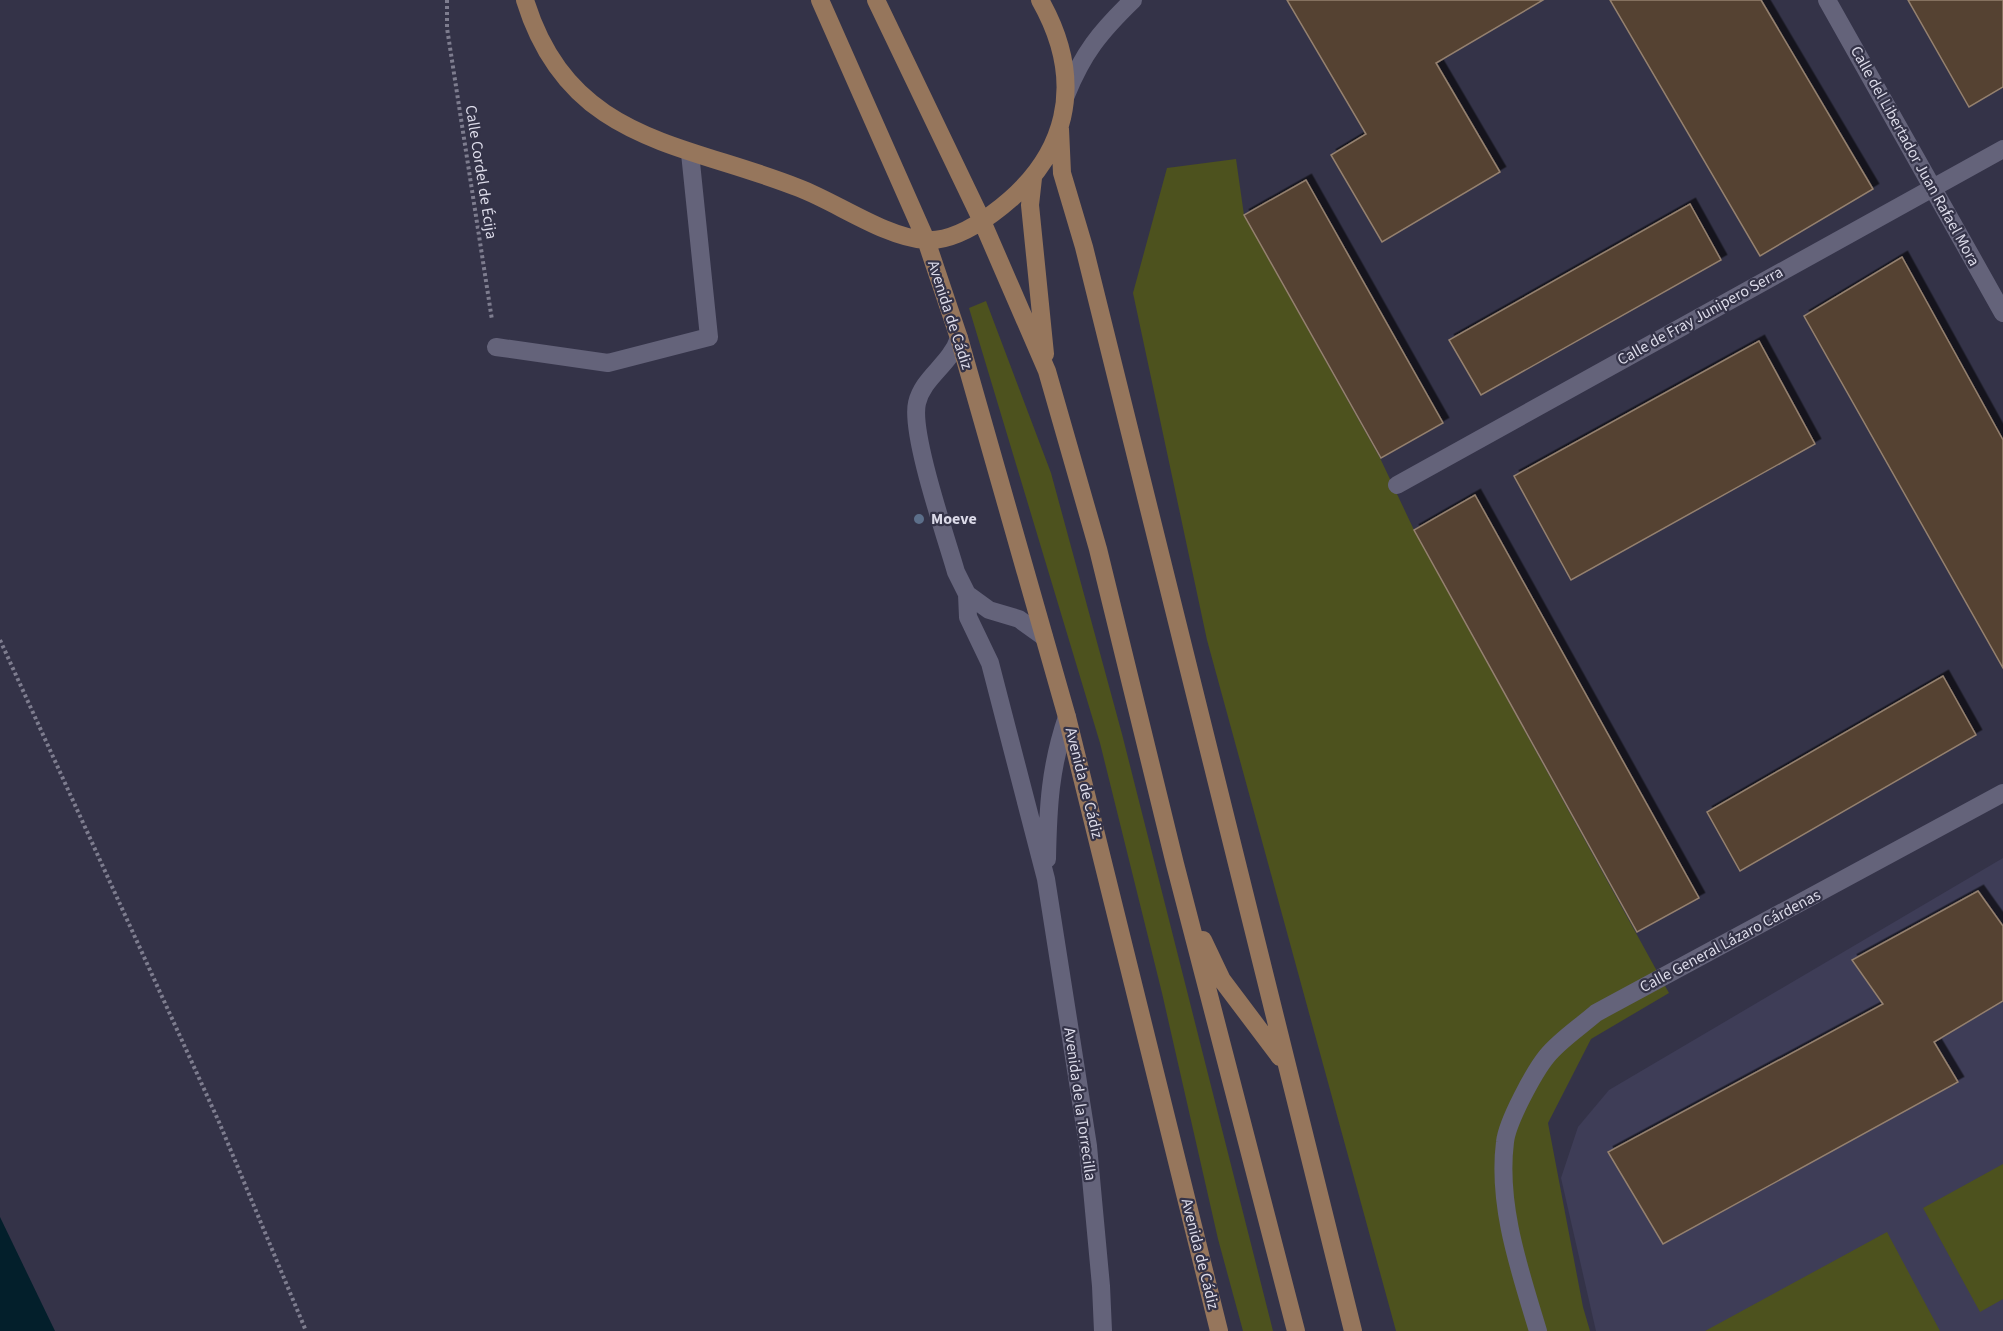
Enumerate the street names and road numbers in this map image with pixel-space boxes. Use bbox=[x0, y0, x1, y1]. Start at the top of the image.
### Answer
street label: Calle del Libertador Juan Rafael Mora bbox=[1845, 42, 1985, 270]
street label: Calle Cordel de Écija bbox=[460, 103, 502, 241]
street label: Avenida de Cádiz bbox=[922, 258, 978, 373]
street label: Calle de Fray Junipero Serra bbox=[1613, 261, 1787, 371]
street label: Avenida de Cádiz bbox=[1060, 725, 1108, 841]
street label: Calle General Lázaro Cárdenas bbox=[1636, 884, 1825, 998]
street label: Avenida de la Torrecilla bbox=[1058, 1026, 1102, 1182]
street label: Avenida de Cádiz bbox=[1176, 1196, 1224, 1312]

